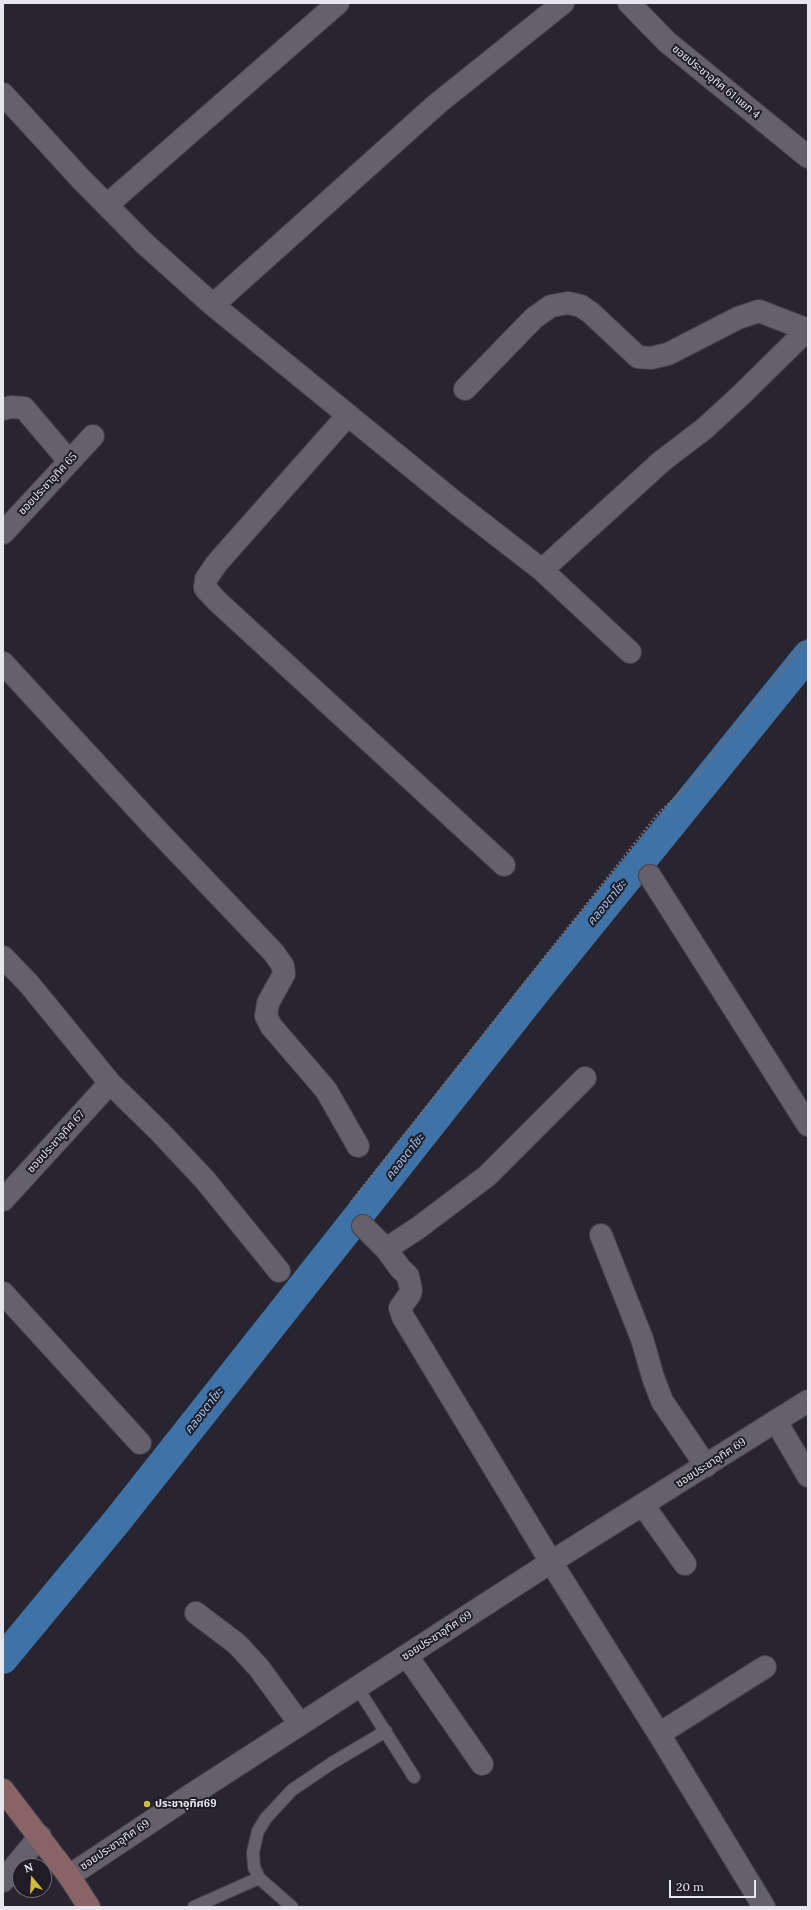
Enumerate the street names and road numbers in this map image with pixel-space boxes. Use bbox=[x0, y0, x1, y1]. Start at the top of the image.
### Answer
street label: ซอยประชาอุทิศ 61 แยก 4 bbox=[669, 43, 763, 121]
street label: ซอยประชาอุทิศ 65 bbox=[16, 450, 80, 518]
street label: ซอยประชาอุทิศ 67 bbox=[25, 1108, 87, 1176]
street label: ซอยประชาอุทิศ 69 bbox=[674, 1435, 748, 1491]
street label: ซอยประชาอุทิศ 69 bbox=[400, 1608, 474, 1664]
street label: ซอยประชาอุทิศ 69 bbox=[78, 1817, 152, 1873]

